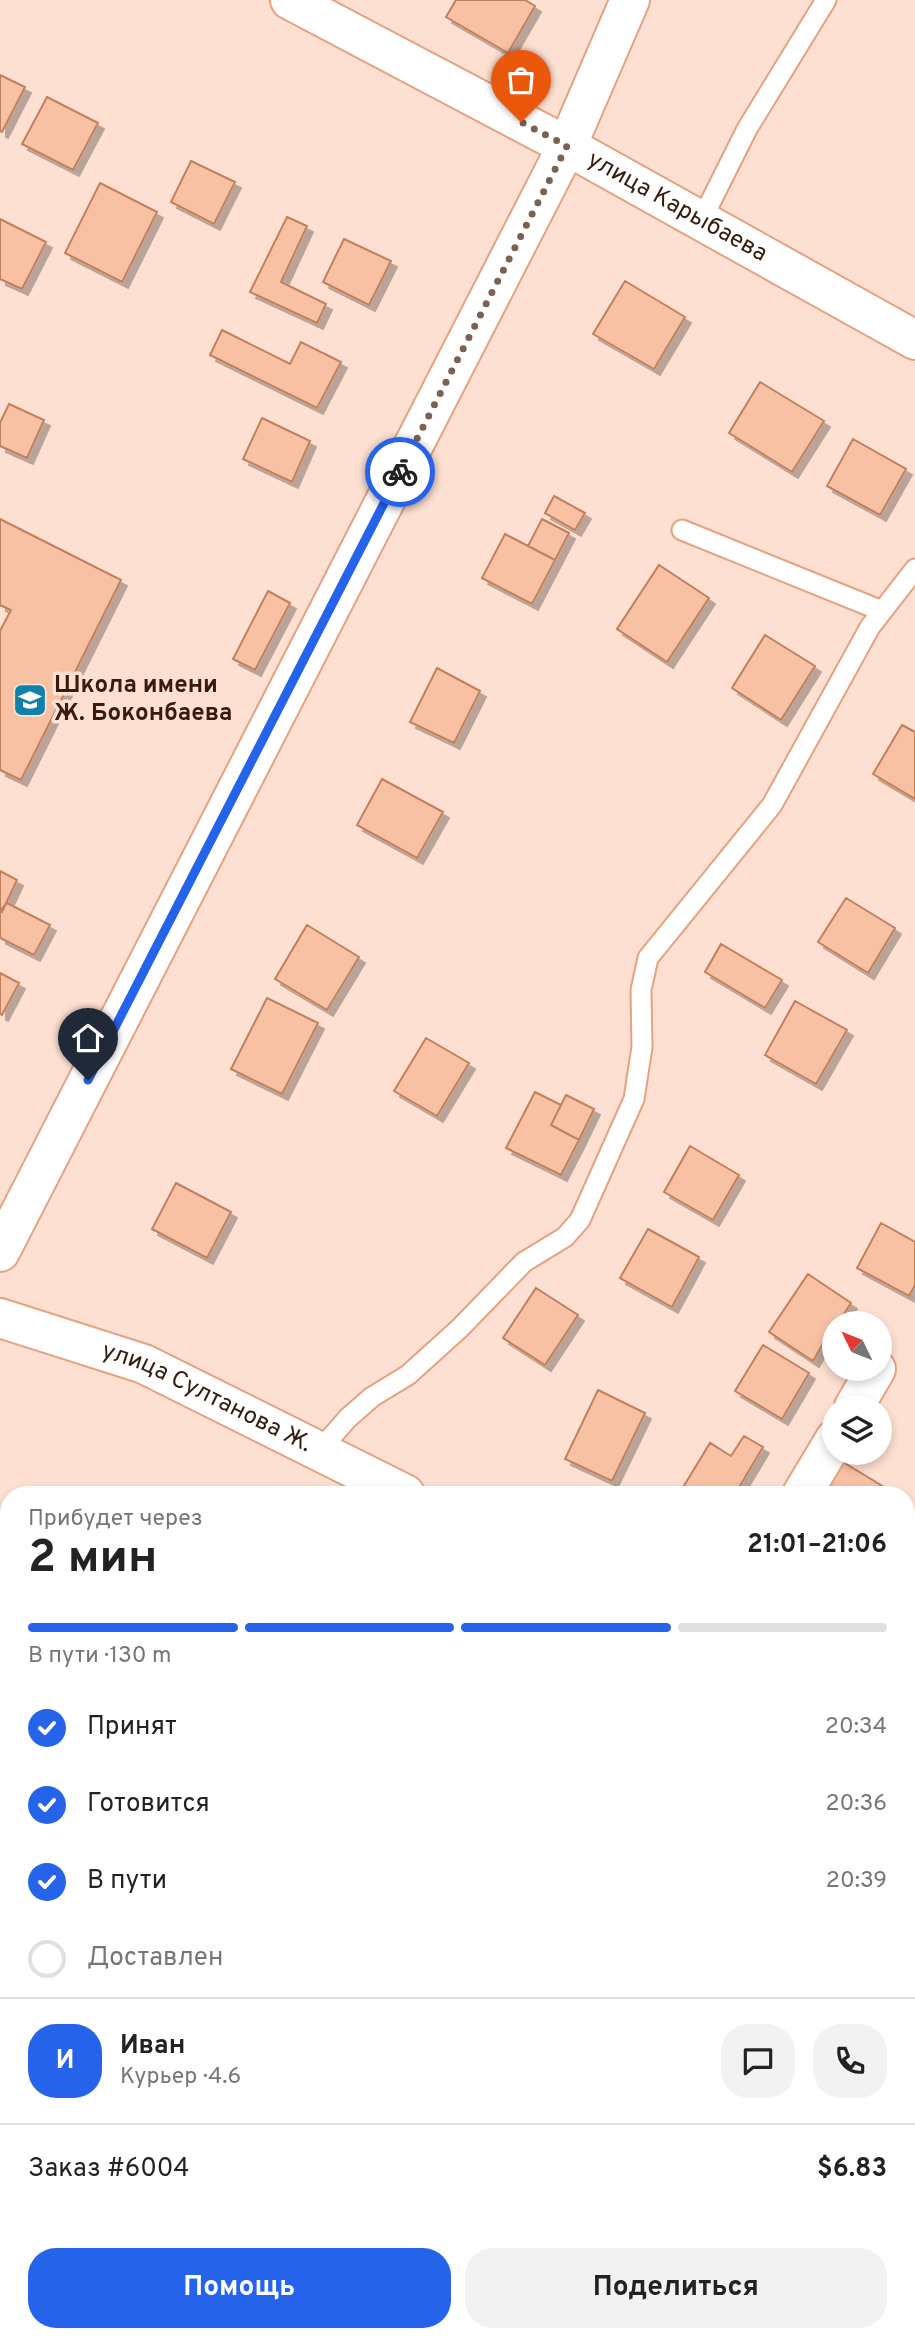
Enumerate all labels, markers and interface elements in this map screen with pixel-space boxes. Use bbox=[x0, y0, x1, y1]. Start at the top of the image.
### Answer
pin bbox=[491, 50, 551, 122]
icon: bag bbox=[502, 61, 540, 99]
street label: улица Карыбаева bbox=[582, 145, 772, 269]
courier bbox=[365, 437, 435, 507]
icon: bike bbox=[381, 453, 419, 491]
place label: Школа имени Ж. Боконбаева bbox=[54, 671, 232, 729]
school or university icon: Школа имени Ж. Боконбаева bbox=[11, 681, 49, 719]
pin bbox=[58, 1008, 118, 1080]
icon: home bbox=[69, 1019, 107, 1057]
north arrow bbox=[822, 1311, 892, 1381]
map controls bbox=[822, 1311, 892, 1465]
street label: улица Султанова Ж. bbox=[98, 1336, 317, 1460]
button: layers bbox=[822, 1395, 892, 1465]
text: Прибудет через bbox=[28, 1505, 203, 1534]
text: 21:01–21:06 bbox=[747, 1529, 887, 1562]
text: 2 мин bbox=[28, 1530, 157, 1589]
text: В пути · 130 m bbox=[28, 1642, 171, 1671]
icon: check bbox=[28, 1709, 66, 1747]
text: Принят bbox=[87, 1711, 177, 1744]
text: 20:34 bbox=[825, 1713, 887, 1742]
icon: check bbox=[28, 1786, 66, 1824]
text: Готовится bbox=[87, 1788, 210, 1821]
text: 20:36 bbox=[825, 1790, 887, 1819]
icon: check bbox=[28, 1863, 66, 1901]
text: В пути bbox=[87, 1865, 167, 1898]
text: 20:39 bbox=[826, 1867, 887, 1896]
text: Доставлен bbox=[87, 1942, 223, 1975]
button: chat bbox=[721, 2024, 795, 2098]
button: phone bbox=[813, 2024, 887, 2098]
text: Иван bbox=[120, 2030, 185, 2063]
text: И bbox=[56, 2045, 74, 2078]
text: Курьер · 4.6 bbox=[120, 2063, 241, 2092]
text: Заказ #6004 bbox=[28, 2153, 190, 2186]
text: $6.83 bbox=[817, 2153, 887, 2186]
button: Помощь bbox=[28, 2248, 451, 2328]
button: Поделиться bbox=[465, 2248, 887, 2328]

